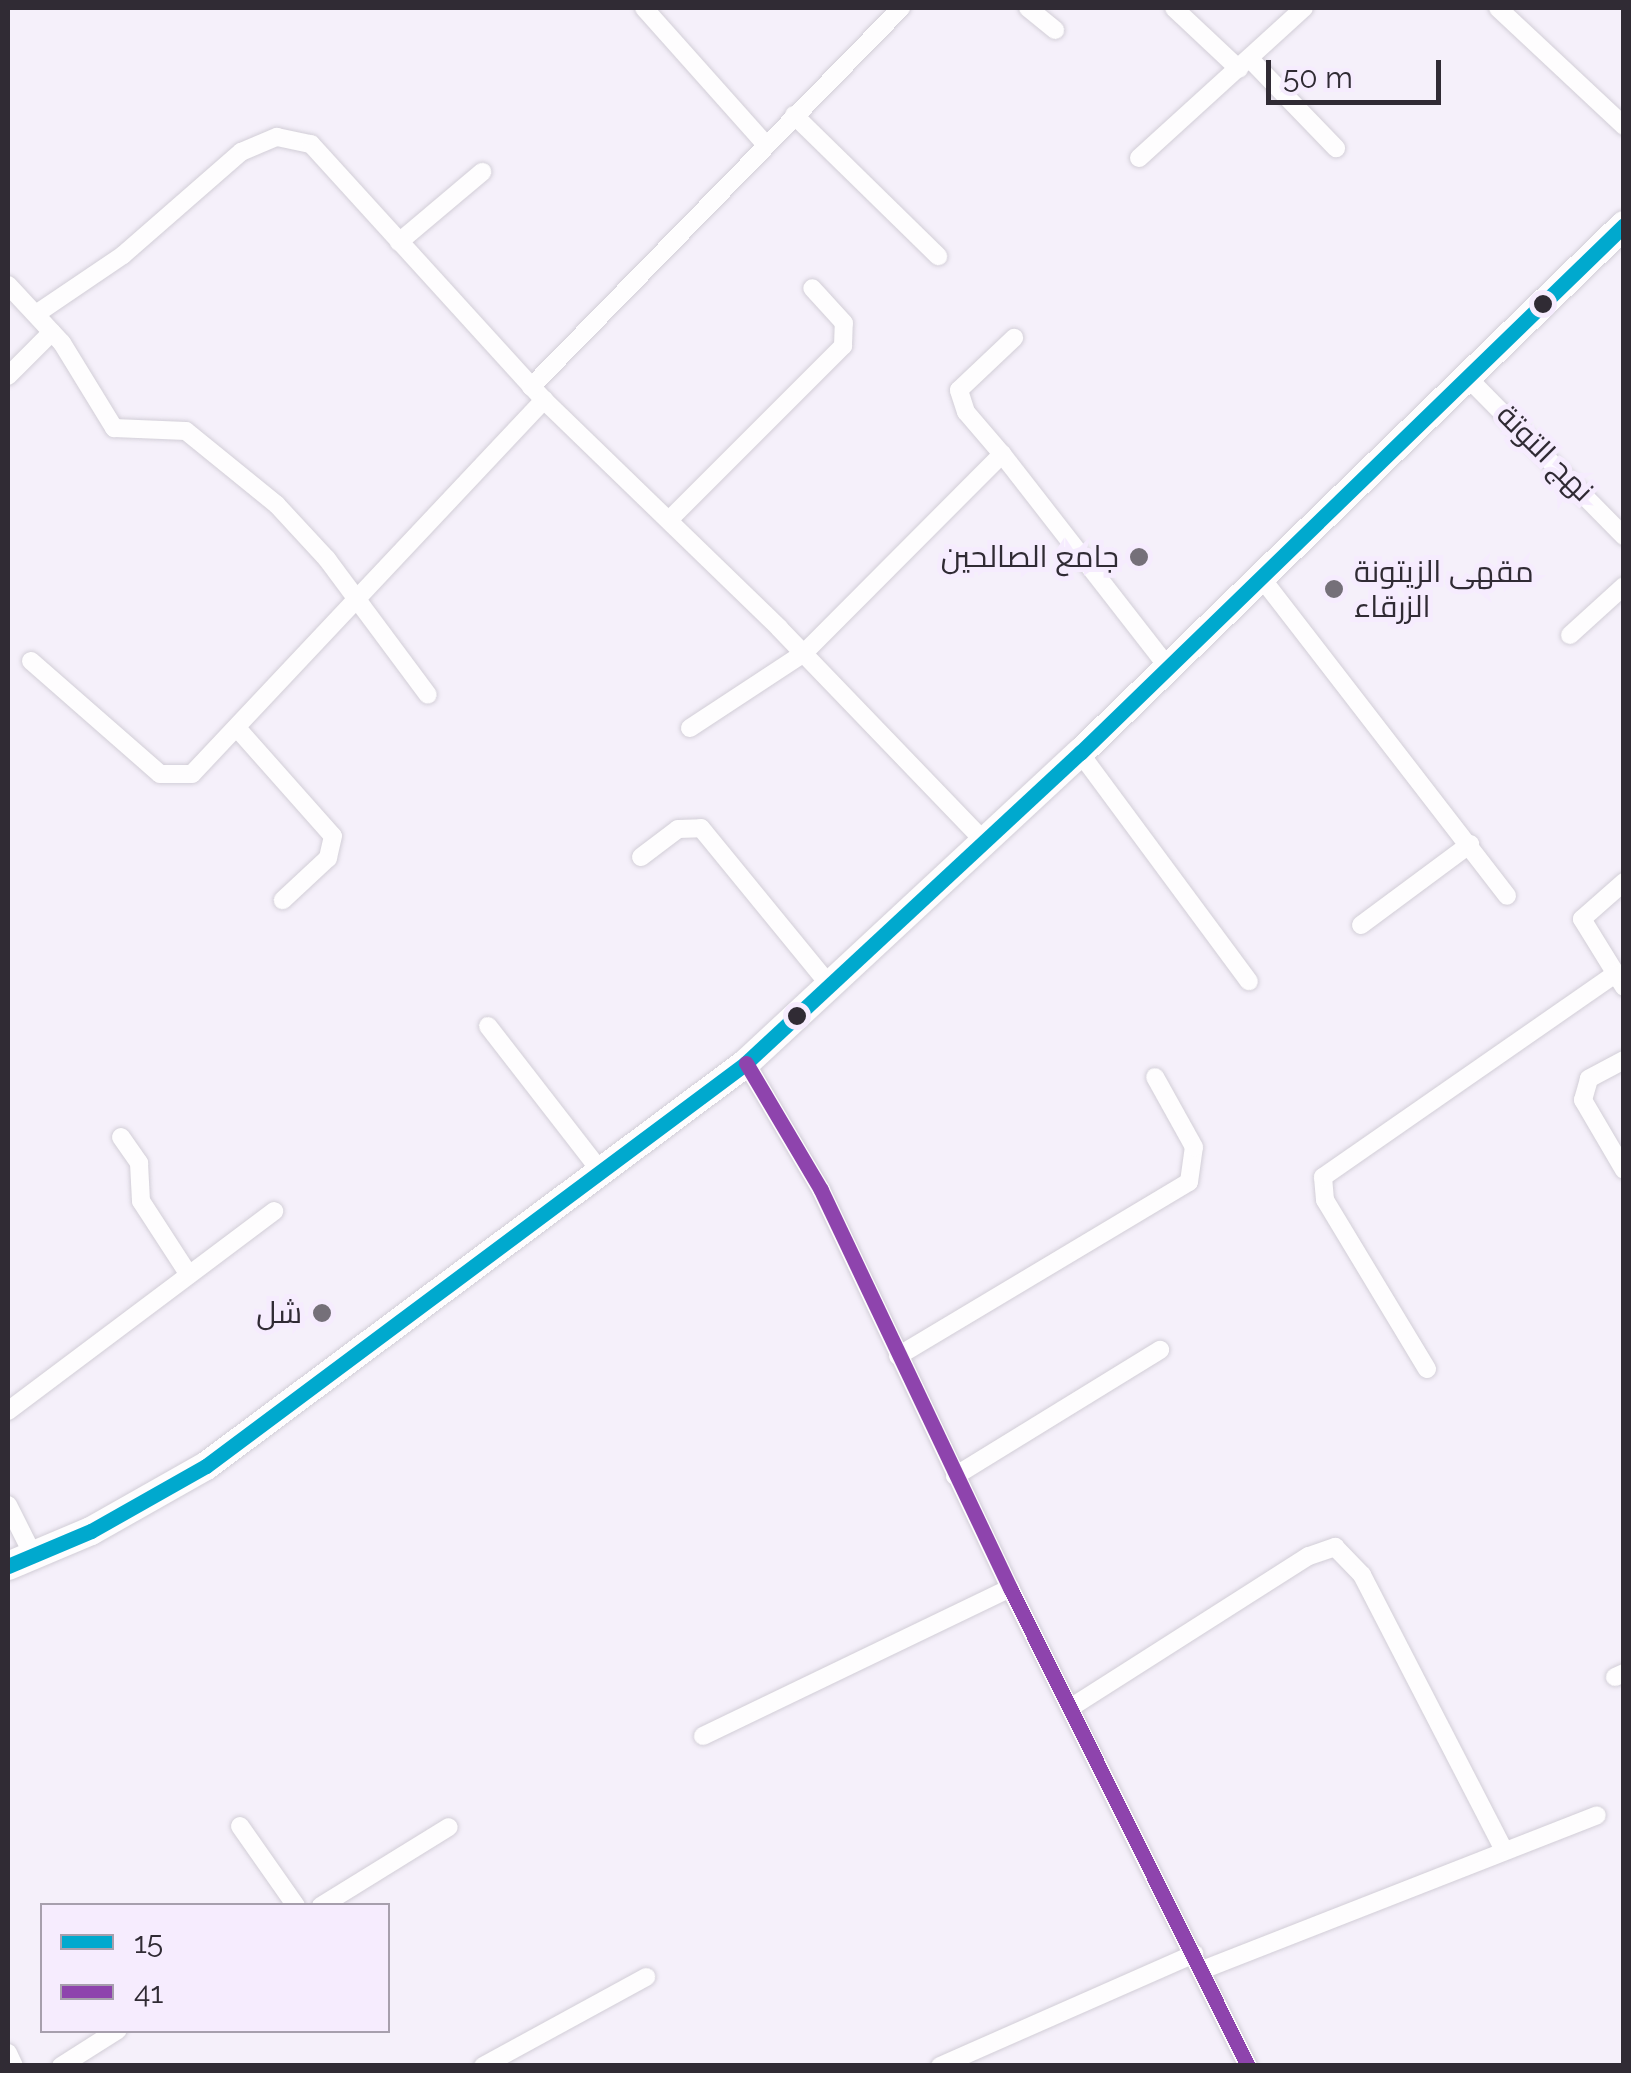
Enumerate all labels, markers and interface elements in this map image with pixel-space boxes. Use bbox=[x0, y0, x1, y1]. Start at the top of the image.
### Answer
scale bar bbox=[1271, 40, 1446, 102]
text: 50 m bbox=[1283, 60, 1353, 95]
unlabelled marker bbox=[1533, 294, 1553, 314]
street label: نهج التوتة bbox=[1489, 397, 1601, 509]
place label: جامع الصالحين bbox=[941, 539, 1119, 575]
marker: جامع الصالحين bbox=[1128, 546, 1150, 568]
place label: مقهى الزيتونة الزرقاء bbox=[1354, 554, 1534, 624]
marker: مقهى الزيتونة الزرقاء bbox=[1323, 578, 1345, 600]
unlabelled marker bbox=[787, 1006, 807, 1026]
place label: شل bbox=[256, 1295, 302, 1331]
marker: شل bbox=[311, 1302, 333, 1324]
legend bbox=[40, 1903, 390, 2033]
text: 15 bbox=[134, 1925, 163, 1960]
text: 41 bbox=[134, 1975, 163, 2010]

